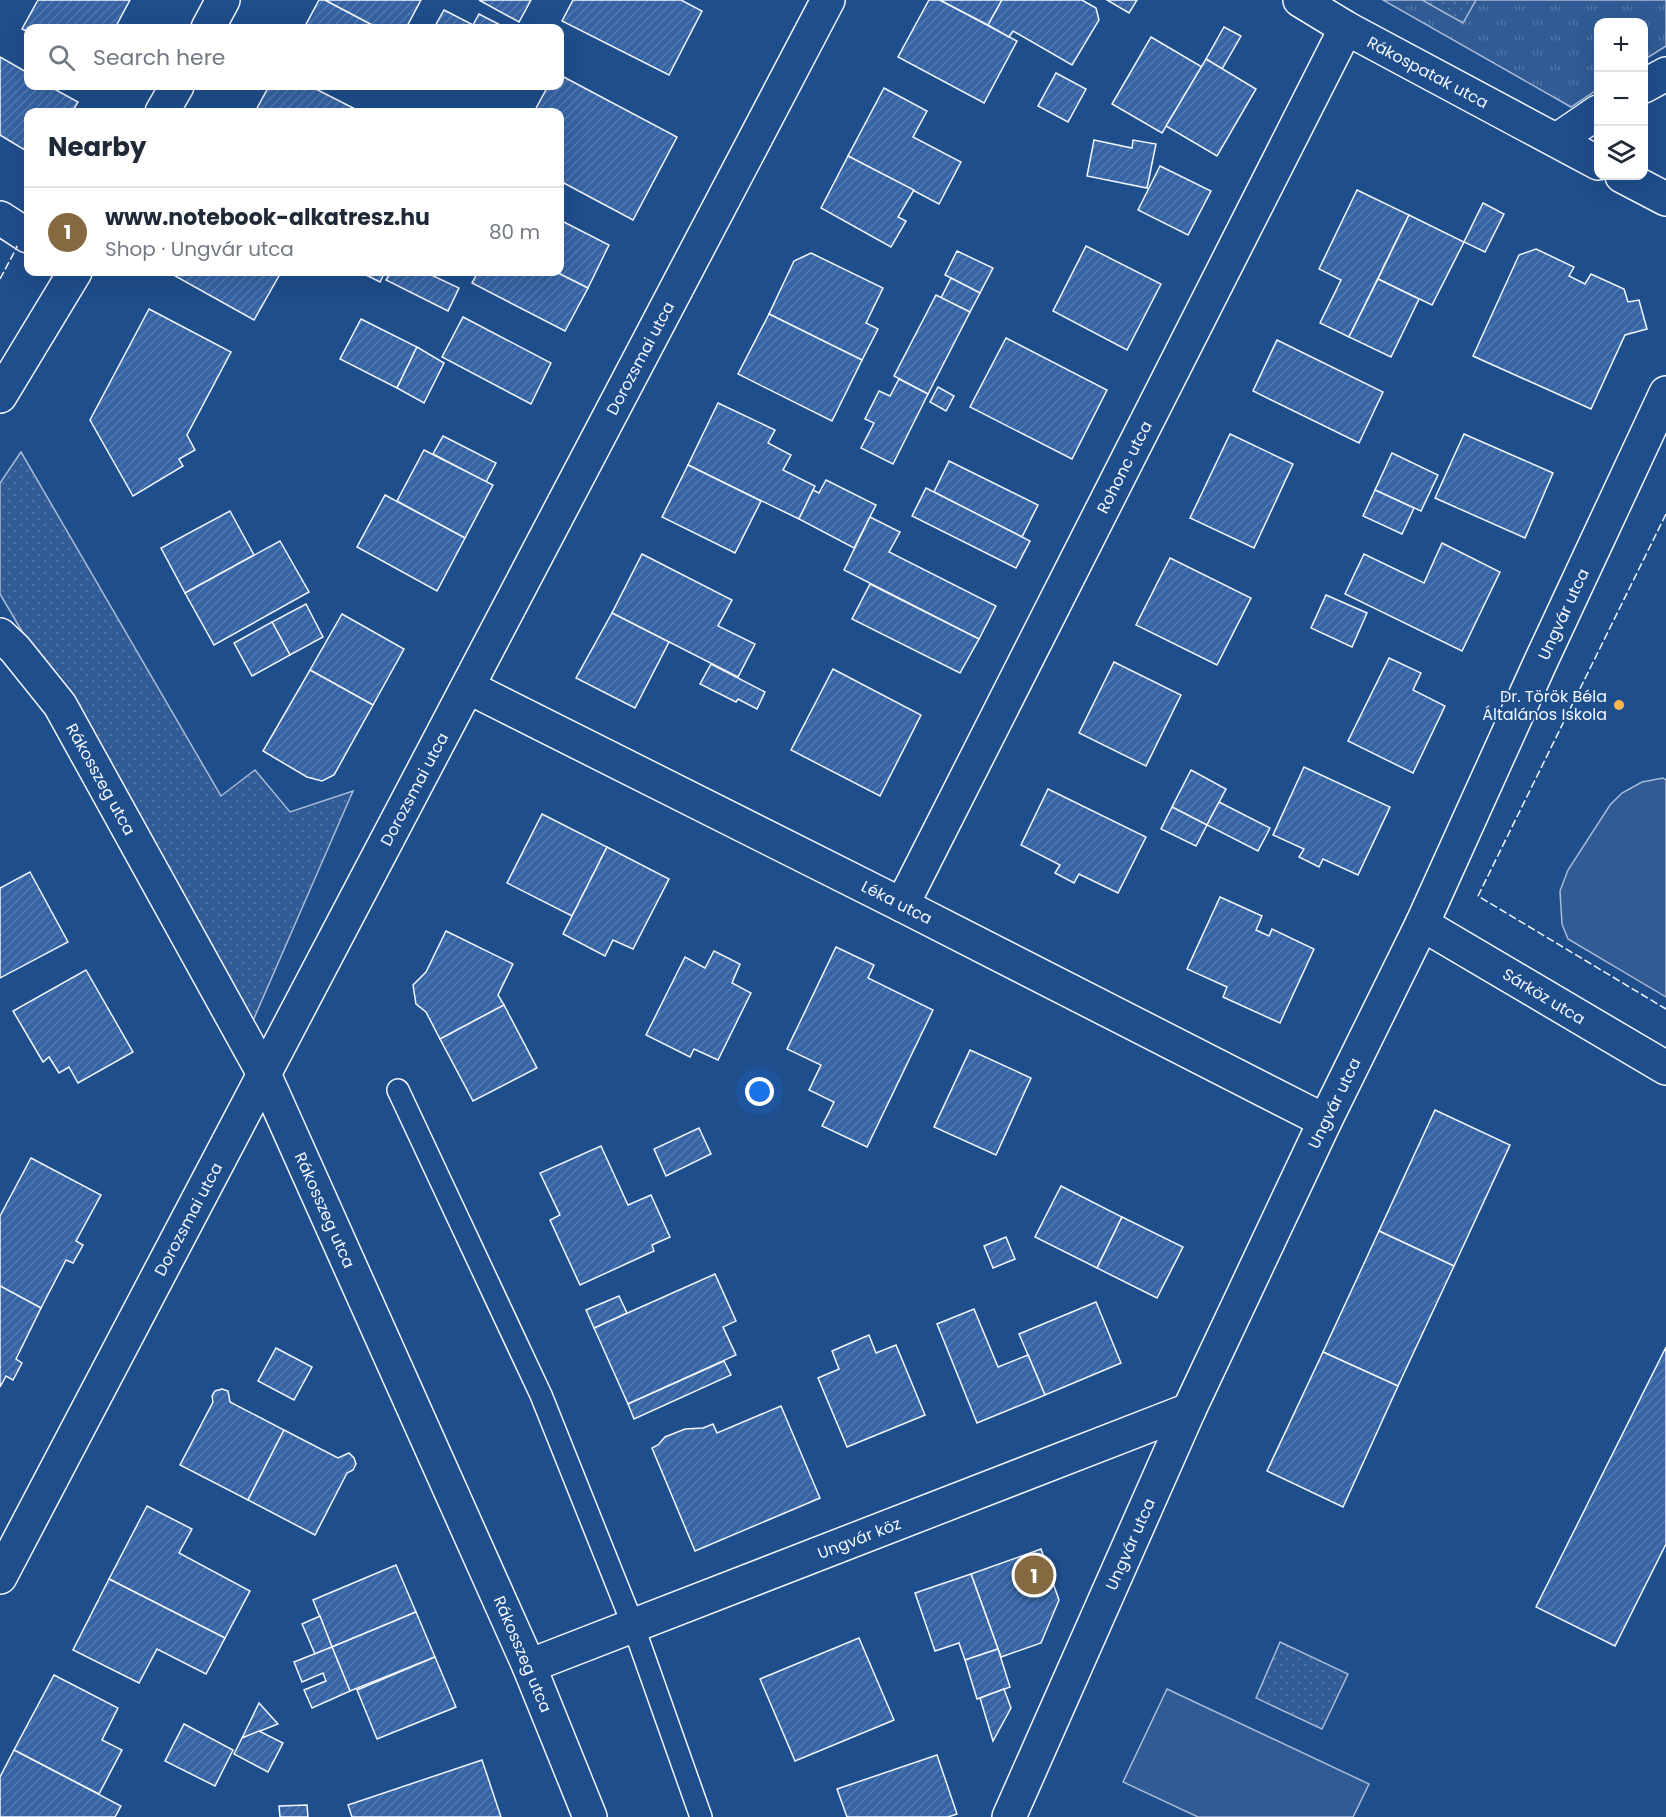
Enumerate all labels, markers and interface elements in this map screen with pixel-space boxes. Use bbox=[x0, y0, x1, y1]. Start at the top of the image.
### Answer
map controls bbox=[1594, 18, 1648, 180]
button: + bbox=[1594, 18, 1648, 72]
search box bbox=[24, 24, 564, 90]
street label: Rákospatak utca bbox=[1363, 31, 1493, 114]
icon: search bbox=[45, 41, 78, 74]
text: Search here bbox=[93, 42, 226, 73]
button: − bbox=[1594, 72, 1648, 126]
button: layers bbox=[1594, 126, 1648, 180]
text: Nearby bbox=[48, 129, 146, 165]
text: www.notebook-alkatresz.hu bbox=[105, 202, 430, 233]
text: 1 bbox=[64, 218, 71, 246]
text: 80 m bbox=[489, 218, 540, 246]
text: Shop · Ungvár utca bbox=[105, 235, 294, 263]
street label: Dorozsmai utca bbox=[601, 297, 680, 419]
street label: Rohonc utca bbox=[1091, 417, 1158, 518]
street label: Ungvár utca bbox=[1532, 565, 1595, 664]
place label: Dr. Török Béla Általános Iskola bbox=[1482, 685, 1607, 726]
marker: Dr. Török Béla Általános Iskola bbox=[1612, 698, 1626, 712]
street label: Rákosszeg utca bbox=[60, 719, 141, 839]
street label: Dorozsmai utca bbox=[375, 728, 454, 850]
street label: Léka utca bbox=[857, 875, 936, 930]
street label: Sárköz utca bbox=[1498, 963, 1589, 1030]
street label: Ungvár utca bbox=[1303, 1054, 1366, 1153]
your location bbox=[745, 1077, 774, 1106]
street label: Rákosszeg utca bbox=[289, 1149, 360, 1272]
street label: Dorozsmai utca bbox=[149, 1158, 228, 1280]
street label: Ungvár utca bbox=[1100, 1495, 1161, 1594]
street label: Ungvár köz bbox=[814, 1512, 904, 1565]
pin: 1 bbox=[1014, 1552, 1054, 1598]
street label: Rákosszeg utca bbox=[488, 1592, 557, 1716]

